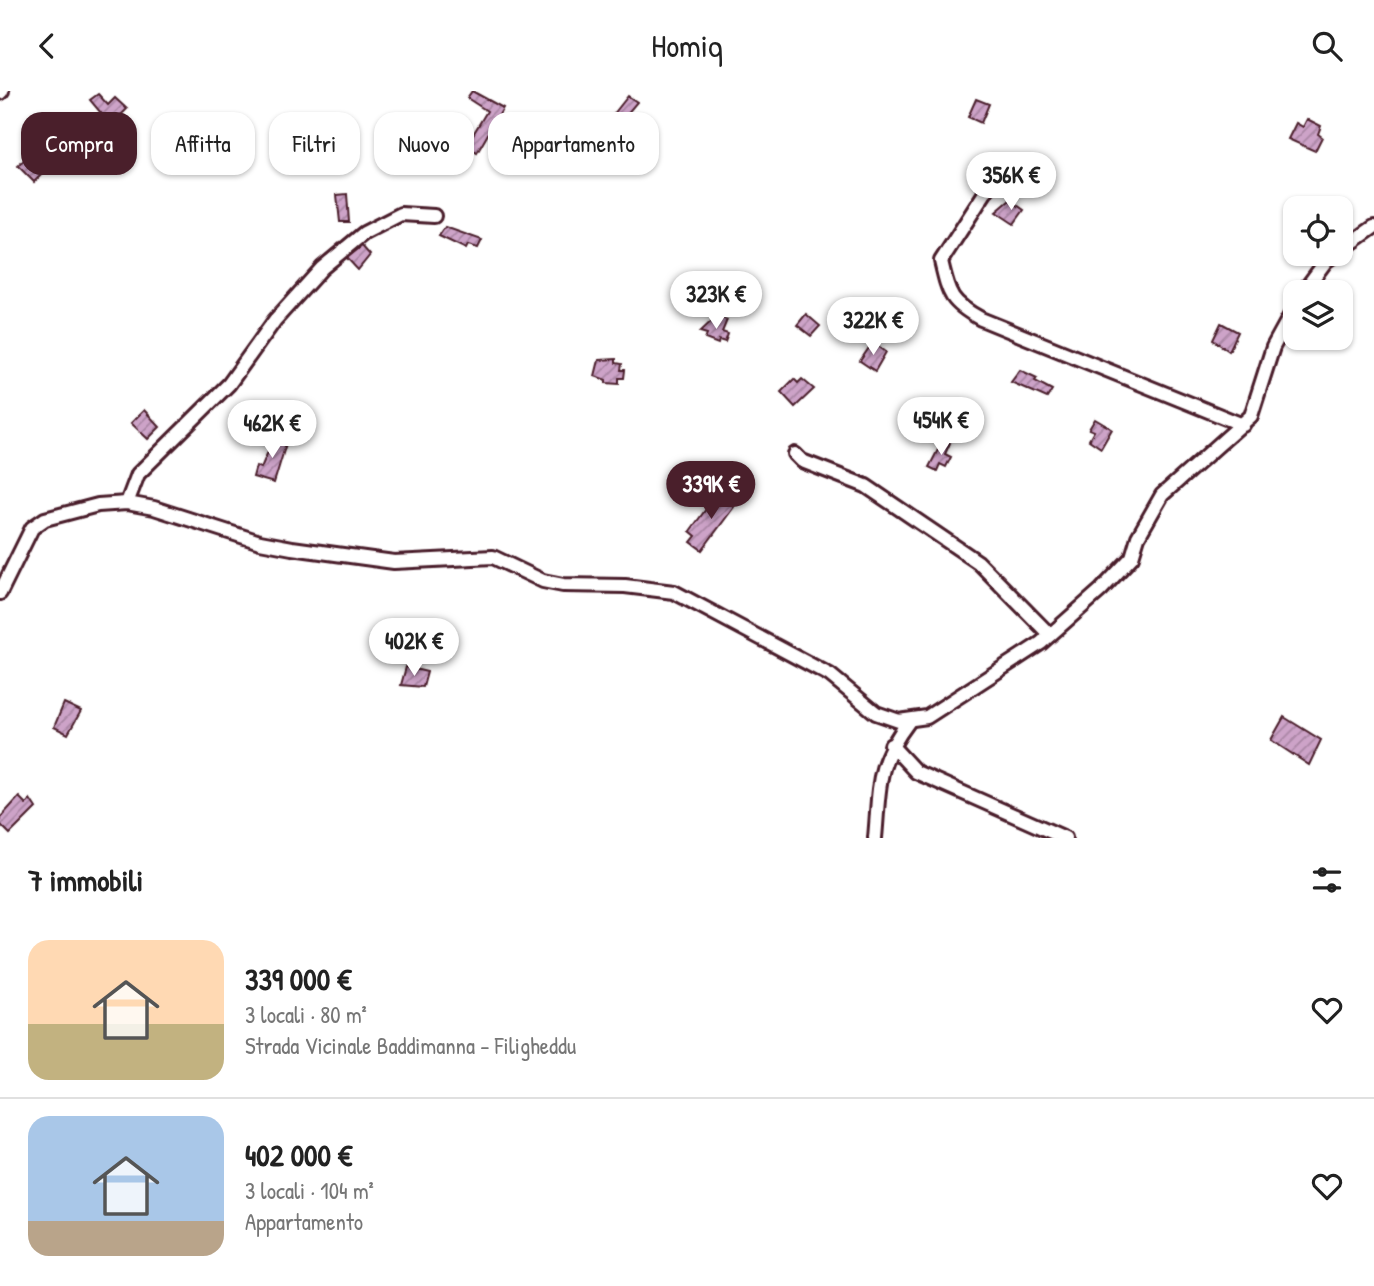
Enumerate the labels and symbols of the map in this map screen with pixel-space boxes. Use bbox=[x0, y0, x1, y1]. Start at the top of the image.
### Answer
pin: 356K € bbox=[954, 152, 1068, 212]
pin: 323K € bbox=[659, 271, 773, 331]
pin: 322K € bbox=[816, 297, 930, 357]
pin: 454K € bbox=[884, 397, 998, 457]
pin: 462K € bbox=[215, 401, 329, 460]
pin: 339K € bbox=[654, 461, 768, 521]
pin: 402K € bbox=[357, 619, 471, 678]

